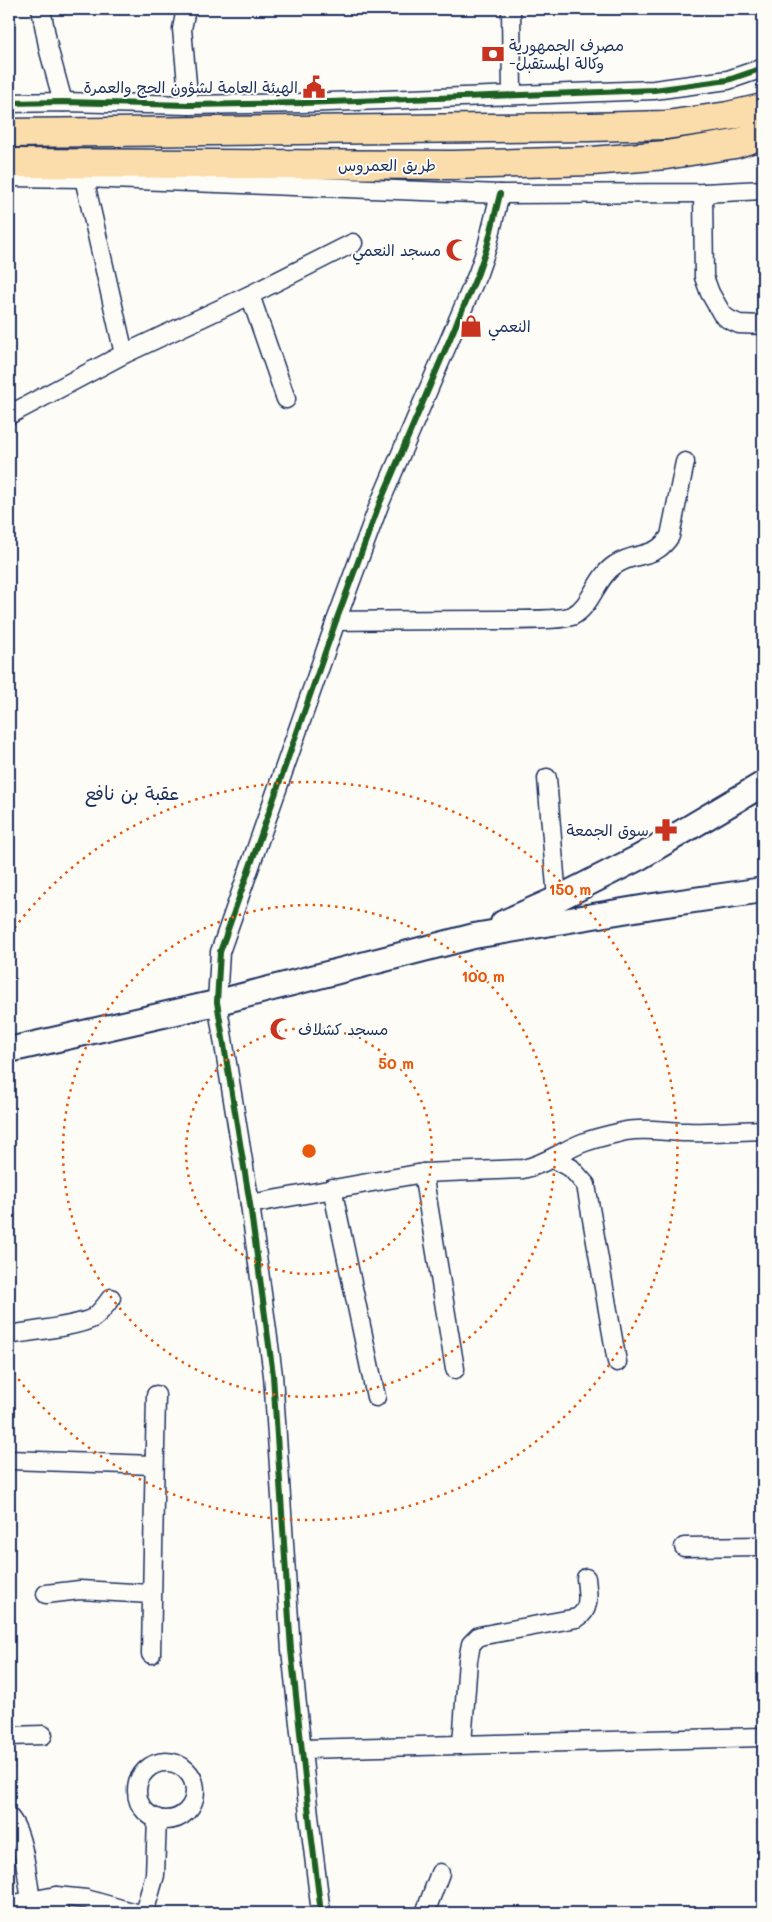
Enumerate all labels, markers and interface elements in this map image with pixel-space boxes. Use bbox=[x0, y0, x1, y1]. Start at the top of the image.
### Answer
place label: مصرف الجمهورية -وكالة المستقبل bbox=[509, 34, 624, 73]
bank icon: مصرف الجمهورية -وكالة المستقبل bbox=[480, 41, 506, 67]
public building icon: الهيئة العامة لشؤون الحج والعمرة bbox=[301, 74, 327, 100]
place label: الهيئة العامة لشؤون الحج والعمرة bbox=[83, 76, 298, 98]
street label: طريق العمروس bbox=[338, 154, 436, 175]
mosque icon: مسجد النعمي bbox=[444, 237, 470, 263]
place label: مسجد النعمي bbox=[352, 239, 441, 265]
shop icon: النعمي bbox=[458, 313, 484, 339]
place label: النعمي bbox=[488, 315, 531, 341]
district label: عقبة بن نافع bbox=[85, 780, 179, 807]
pharmacy icon: سوق الجمعة bbox=[653, 817, 679, 843]
place label: سوق الجمعة bbox=[566, 819, 649, 841]
text: 150 m bbox=[549, 879, 591, 899]
text: 100 m bbox=[461, 966, 505, 986]
mosque icon: مسجد كشلاف bbox=[268, 1016, 294, 1042]
place label: مسجد كشلاف bbox=[298, 1018, 388, 1039]
text: 50 m bbox=[378, 1053, 414, 1073]
centre of rings bbox=[300, 1142, 318, 1160]

